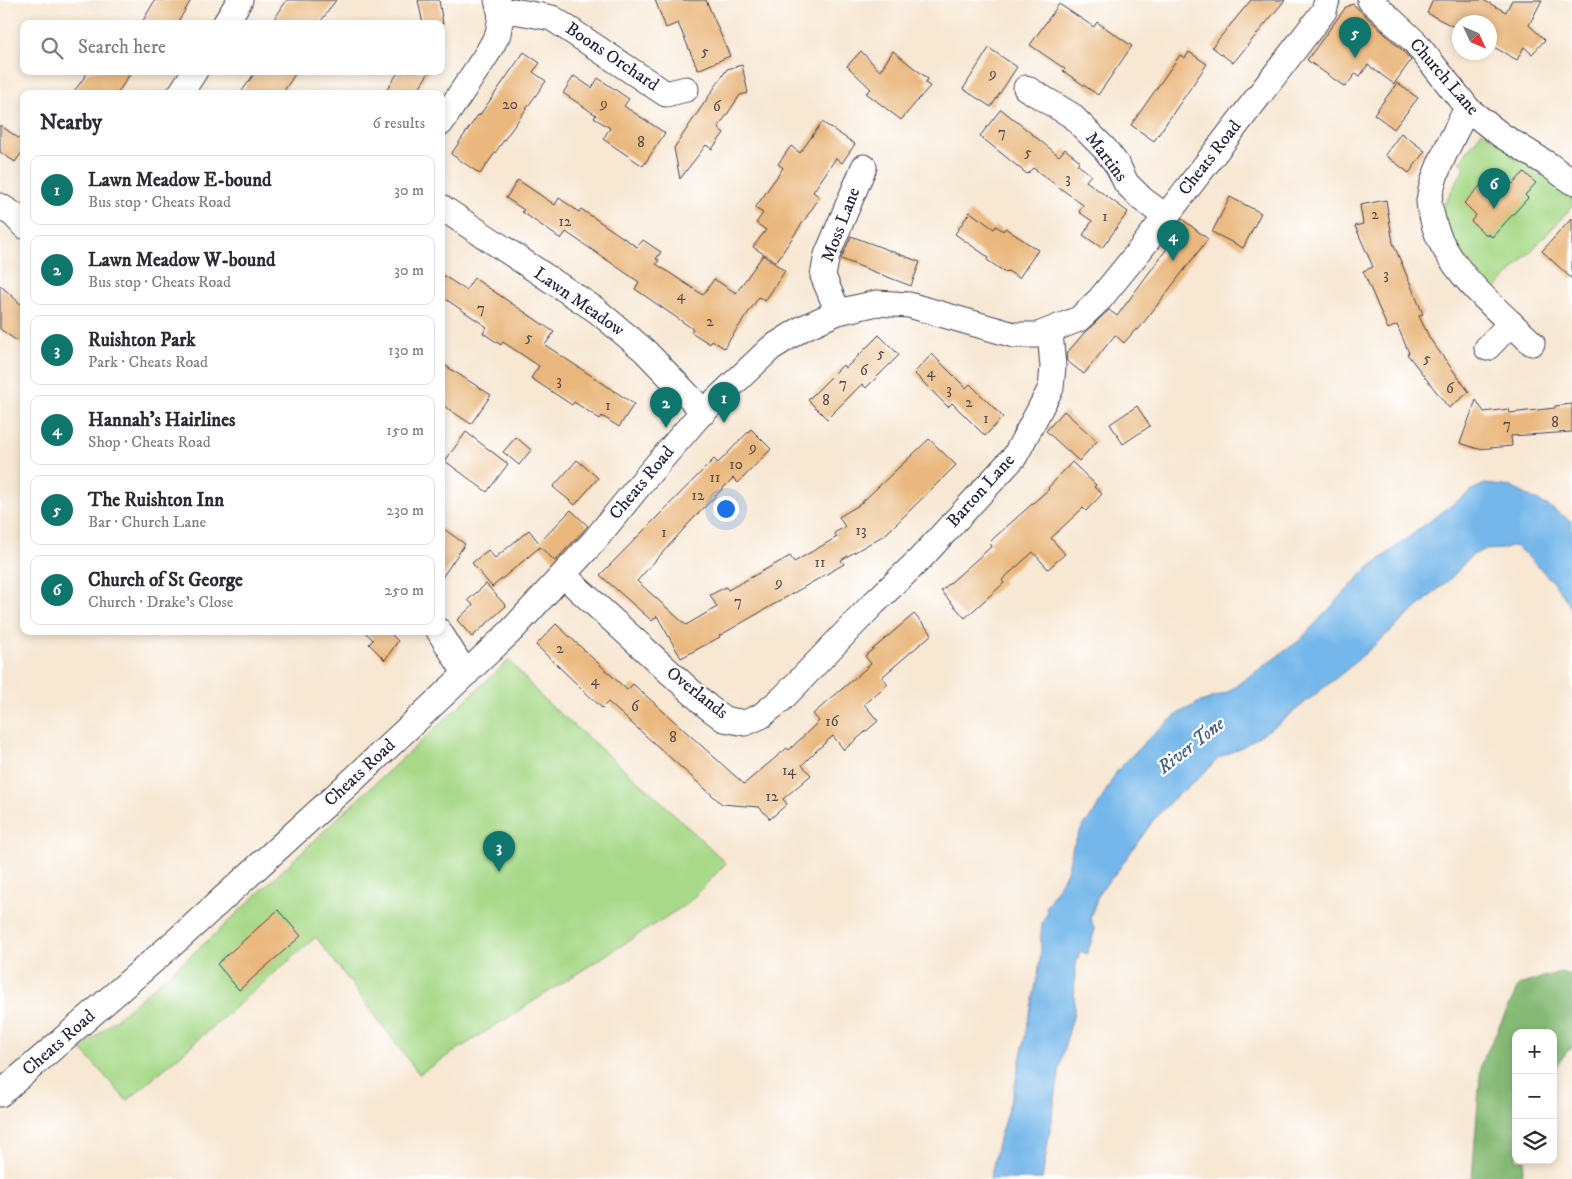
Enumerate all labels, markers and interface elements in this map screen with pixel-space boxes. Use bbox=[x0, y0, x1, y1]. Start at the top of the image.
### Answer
north arrow bbox=[1452, 15, 1497, 60]
pin: 5 bbox=[1339, 17, 1371, 58]
street label: Boons Orchard bbox=[561, 18, 663, 96]
search box bbox=[20, 20, 445, 75]
icon: search bbox=[38, 34, 66, 62]
street label: Church Lane bbox=[1404, 34, 1484, 120]
text: Search here bbox=[78, 36, 166, 59]
house number: 5 bbox=[701, 42, 709, 61]
house number: 9 bbox=[988, 64, 997, 83]
house number: 9 bbox=[599, 94, 608, 113]
house number: 20 bbox=[502, 95, 518, 114]
house number: 6 bbox=[713, 97, 722, 116]
text: Nearby bbox=[40, 110, 102, 136]
text: 6 results bbox=[372, 113, 425, 133]
street label: Cheats Road bbox=[1174, 116, 1246, 200]
house number: 7 bbox=[998, 123, 1006, 142]
street label: Martins bbox=[1080, 128, 1132, 186]
house number: 8 bbox=[637, 133, 645, 152]
house number: 5 bbox=[1024, 143, 1032, 162]
pin: 6 bbox=[1478, 168, 1510, 209]
text: Lawn Meadow E-bound bbox=[88, 169, 272, 192]
house number: 3 bbox=[1065, 169, 1071, 188]
text: 1 bbox=[54, 180, 60, 200]
text: 30 m bbox=[394, 180, 424, 200]
street label: Moss Lane bbox=[817, 185, 865, 265]
text: Bus stop · Cheats Road bbox=[88, 192, 231, 212]
house number: 2 bbox=[1371, 205, 1379, 224]
house number: 1 bbox=[1102, 207, 1108, 226]
house number: 12 bbox=[559, 212, 572, 231]
pin: 4 bbox=[1157, 220, 1189, 261]
text: Lawn Meadow W-bound bbox=[88, 249, 276, 272]
text: 2 bbox=[53, 260, 61, 280]
text: 30 m bbox=[394, 260, 424, 280]
street label: Lawn Meadow bbox=[529, 263, 629, 342]
house number: 3 bbox=[1383, 265, 1389, 284]
text: Bus stop · Cheats Road bbox=[88, 272, 231, 292]
house number: 4 bbox=[677, 286, 686, 305]
house number: 7 bbox=[477, 299, 485, 318]
house number: 2 bbox=[706, 312, 714, 331]
house number: 5 bbox=[525, 328, 533, 347]
text: Ruishton Park bbox=[88, 329, 196, 352]
text: 3 bbox=[54, 340, 60, 360]
text: 130 m bbox=[388, 340, 424, 360]
house number: 5 bbox=[877, 344, 885, 363]
house number: 5 bbox=[1423, 349, 1431, 368]
text: Park · Cheats Road bbox=[88, 352, 208, 372]
house number: 6 bbox=[860, 361, 869, 380]
house number: 4 bbox=[927, 363, 936, 382]
house number: 3 bbox=[556, 371, 562, 390]
house number: 7 bbox=[839, 374, 847, 393]
house number: 6 bbox=[1446, 379, 1455, 398]
house number: 3 bbox=[946, 380, 952, 399]
pin: 1 bbox=[708, 382, 740, 423]
pin: 2 bbox=[650, 387, 682, 428]
house number: 8 bbox=[822, 391, 830, 410]
house number: 2 bbox=[965, 393, 973, 412]
house number: 1 bbox=[605, 396, 611, 415]
text: Hannah's Hairlines bbox=[88, 409, 235, 432]
house number: 1 bbox=[983, 409, 989, 428]
house number: 8 bbox=[1551, 413, 1559, 432]
house number: 7 bbox=[1503, 415, 1511, 434]
text: 4 bbox=[52, 420, 62, 440]
text: 150 m bbox=[386, 420, 424, 440]
text: Shop · Cheats Road bbox=[88, 432, 211, 452]
house number: 9 bbox=[748, 438, 757, 457]
street label: Cheats Road bbox=[605, 442, 679, 524]
street label: Barton Lane bbox=[942, 450, 1020, 532]
house number: 10 bbox=[729, 455, 743, 474]
house number: 11 bbox=[709, 468, 721, 487]
house number: 12 bbox=[692, 486, 705, 505]
text: The Ruishton Inn bbox=[88, 489, 224, 512]
your location bbox=[713, 496, 739, 522]
text: 5 bbox=[53, 500, 61, 520]
text: 230 m bbox=[386, 500, 424, 520]
text: Bar · Church Lane bbox=[88, 512, 206, 532]
house number: 13 bbox=[855, 521, 867, 540]
house number: 1 bbox=[661, 523, 667, 542]
house number: 11 bbox=[814, 553, 826, 572]
text: Church of St George bbox=[88, 569, 243, 592]
house number: 9 bbox=[774, 573, 783, 592]
text: 6 bbox=[53, 580, 61, 600]
text: 250 m bbox=[384, 580, 424, 600]
text: Church · Drake's Close bbox=[88, 592, 233, 612]
house number: 7 bbox=[734, 592, 742, 611]
house number: 2 bbox=[556, 639, 564, 658]
street label: Overlands bbox=[662, 662, 732, 724]
house number: 4 bbox=[591, 671, 600, 690]
house number: 6 bbox=[631, 697, 640, 716]
house number: 16 bbox=[825, 712, 840, 731]
water label: River Tone bbox=[1152, 712, 1229, 780]
house number: 8 bbox=[669, 728, 677, 747]
street label: Cheats Road bbox=[320, 734, 400, 812]
house number: 14 bbox=[782, 761, 796, 780]
house number: 12 bbox=[766, 787, 779, 806]
pin: 3 bbox=[483, 831, 515, 872]
street label: Cheats Road bbox=[18, 1005, 100, 1081]
map controls bbox=[1512, 1029, 1557, 1164]
button: + bbox=[1512, 1029, 1557, 1074]
button: − bbox=[1512, 1074, 1557, 1119]
button: layers bbox=[1512, 1119, 1557, 1164]

